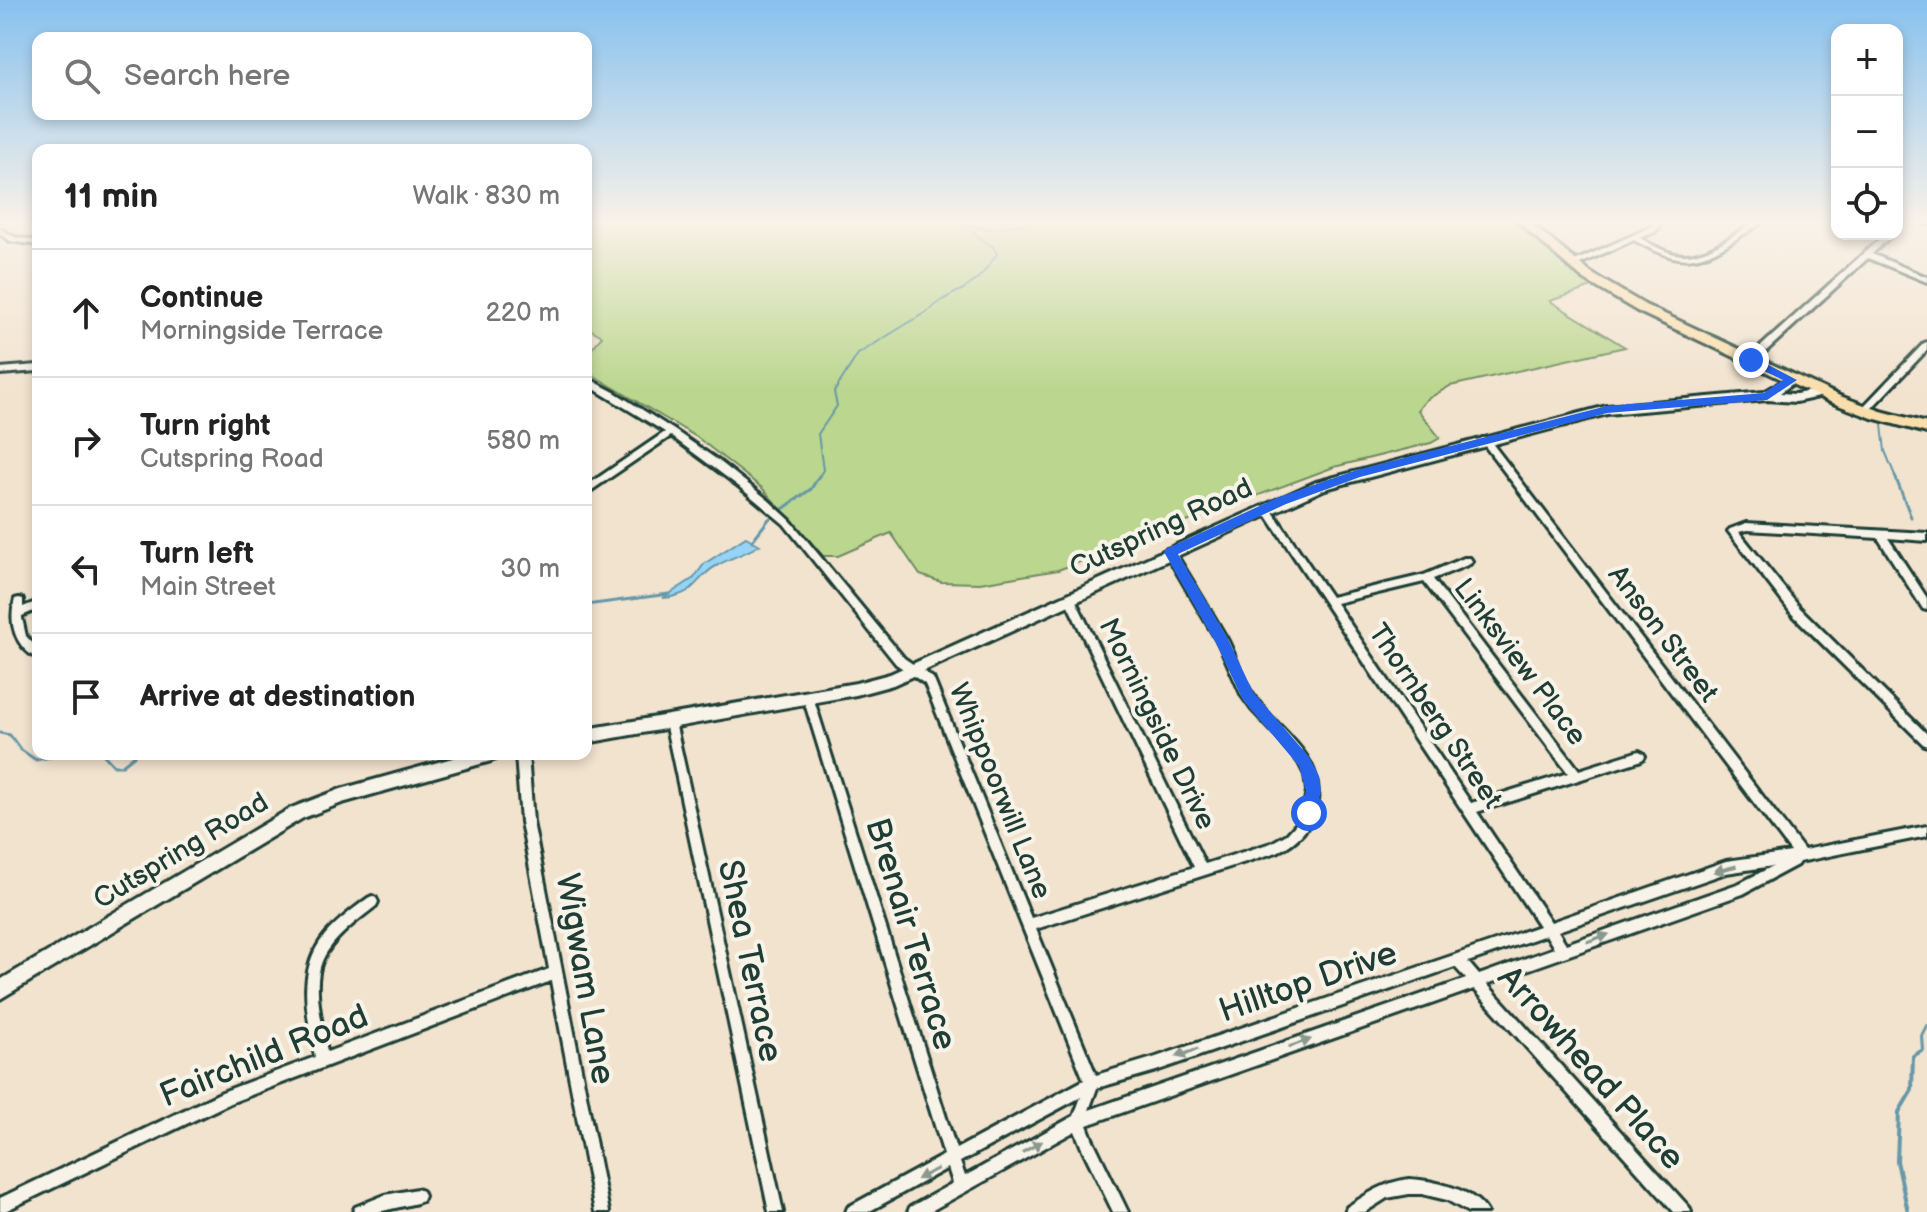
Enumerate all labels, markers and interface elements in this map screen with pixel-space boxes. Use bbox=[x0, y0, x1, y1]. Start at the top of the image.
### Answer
map controls bbox=[1831, 24, 1903, 240]
button: + bbox=[1831, 24, 1903, 96]
search box bbox=[32, 32, 592, 120]
icon: search bbox=[60, 54, 104, 98]
text: Search here bbox=[124, 58, 290, 94]
button: − bbox=[1831, 96, 1903, 168]
button: locate bbox=[1831, 168, 1903, 240]
text: 11 min bbox=[64, 176, 158, 217]
text: Walk · 830 m bbox=[413, 181, 560, 212]
text: Continue bbox=[140, 280, 263, 316]
icon: ahead bbox=[64, 291, 108, 335]
text: 220 m bbox=[486, 298, 560, 329]
text: Morningside Terrace bbox=[140, 316, 383, 347]
route end bbox=[1733, 342, 1769, 378]
text: Turn right bbox=[140, 408, 271, 444]
icon: right bbox=[64, 419, 108, 463]
text: 580 m bbox=[486, 426, 560, 457]
text: Cutspring Road bbox=[140, 444, 324, 475]
street label: Cutspring Road bbox=[1064, 471, 1258, 585]
text: Turn left bbox=[140, 536, 254, 572]
icon: left bbox=[64, 547, 108, 591]
text: 30 m bbox=[500, 554, 560, 585]
street label: Anson Street bbox=[1601, 559, 1725, 709]
text: Main Street bbox=[140, 572, 276, 603]
street label: Linksview Place bbox=[1447, 572, 1593, 752]
street label: Morningside Drive bbox=[1092, 613, 1222, 835]
street label: Thornberg Street bbox=[1361, 617, 1509, 815]
icon: arrive bbox=[64, 675, 108, 719]
street label: Whippoorwill Lane bbox=[942, 678, 1058, 904]
text: Arrive at destination bbox=[140, 679, 416, 715]
street label: Cutspring Road bbox=[88, 786, 274, 916]
route start bbox=[1291, 795, 1327, 831]
street label: Brenair Terrace bbox=[856, 813, 966, 1055]
street label: Shea Terrace bbox=[709, 856, 791, 1066]
one-way arrow bbox=[1712, 864, 1737, 876]
street label: Wigwam Lane bbox=[546, 870, 624, 1088]
one-way arrow bbox=[1586, 931, 1610, 943]
street label: Hilltop Drive bbox=[1214, 932, 1402, 1032]
street label: Arrowhead Place bbox=[1489, 958, 1693, 1178]
street label: Fairchild Road bbox=[154, 996, 374, 1116]
one-way arrow bbox=[1288, 1037, 1312, 1049]
one-way arrow bbox=[1175, 1048, 1199, 1060]
one-way arrow bbox=[1021, 1140, 1043, 1154]
one-way arrow bbox=[916, 1167, 939, 1180]

